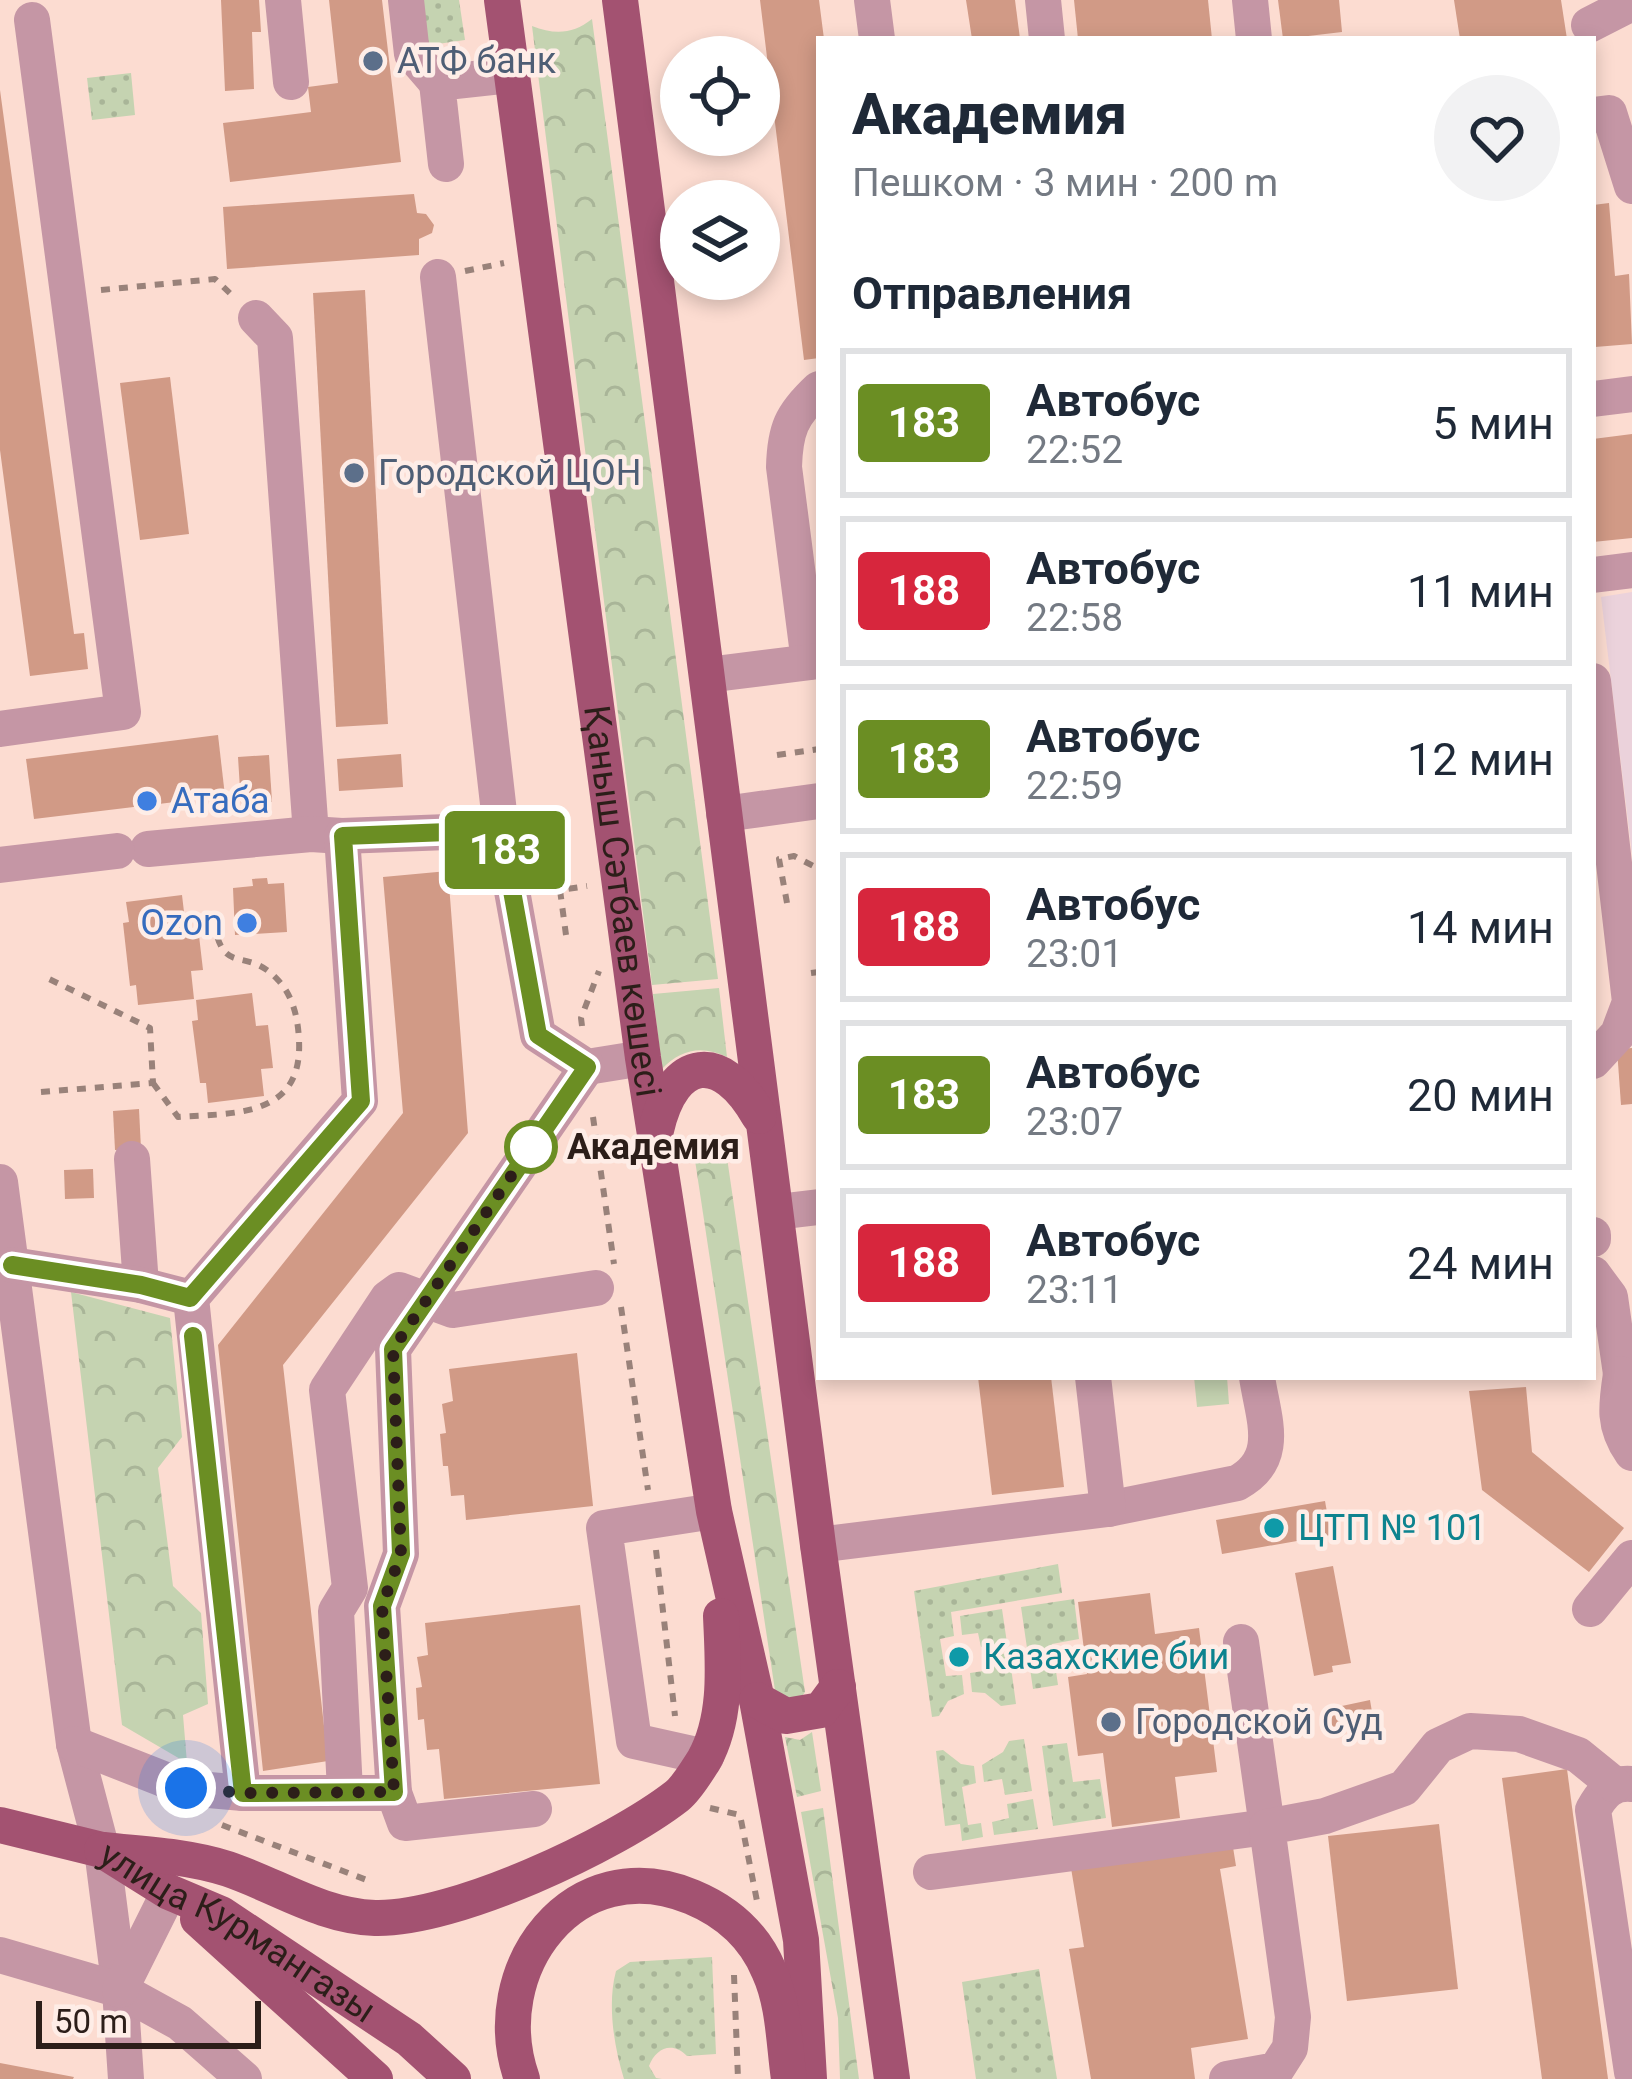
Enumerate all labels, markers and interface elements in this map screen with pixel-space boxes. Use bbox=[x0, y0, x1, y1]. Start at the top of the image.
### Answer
map controls bbox=[660, 36, 780, 300]
button: locate bbox=[660, 36, 780, 156]
place label: АТФ банк bbox=[397, 40, 557, 82]
marker: АТФ банк bbox=[360, 48, 386, 74]
button: heart bbox=[1434, 75, 1560, 201]
text: Академия bbox=[852, 81, 1127, 148]
text: Пешком · 3 мин · 200 m bbox=[852, 160, 1278, 206]
button: layers bbox=[660, 180, 780, 300]
text: Отправления bbox=[852, 267, 1132, 320]
text: Автобус bbox=[1026, 374, 1201, 427]
text: 5 мин bbox=[1432, 397, 1554, 450]
text: 183 bbox=[888, 398, 960, 447]
text: 22:52 bbox=[1026, 427, 1123, 473]
place label: Городской ЦОН bbox=[378, 452, 641, 494]
marker: Городской ЦОН bbox=[341, 460, 367, 486]
text: Автобус bbox=[1026, 542, 1201, 595]
text: 11 мин bbox=[1407, 565, 1554, 618]
text: 188 bbox=[888, 566, 960, 615]
text: 22:58 bbox=[1026, 595, 1123, 641]
street label: Қаныш Сәтбаев көшесі bbox=[575, 703, 670, 1100]
text: Автобус bbox=[1026, 710, 1201, 763]
text: 12 мин bbox=[1407, 733, 1554, 786]
text: 183 bbox=[888, 734, 960, 783]
text: 22:59 bbox=[1026, 763, 1123, 809]
place label: Атаба bbox=[171, 780, 270, 822]
marker: Атаба bbox=[134, 788, 160, 814]
line badge: 183 bbox=[436, 811, 574, 889]
text: 183 bbox=[469, 825, 541, 874]
text: Автобус bbox=[1026, 878, 1201, 931]
text: 14 мин bbox=[1407, 901, 1554, 954]
place label: Ozon bbox=[140, 902, 223, 944]
text: 188 bbox=[888, 902, 960, 951]
marker: Ozon bbox=[234, 910, 260, 936]
text: 23:01 bbox=[1026, 931, 1123, 977]
text: Автобус bbox=[1026, 1046, 1201, 1099]
text: 20 мин bbox=[1407, 1069, 1554, 1122]
text: 183 bbox=[888, 1070, 960, 1119]
text: 23:07 bbox=[1026, 1099, 1123, 1145]
marker: Академия bbox=[506, 1122, 556, 1172]
place label: Академия bbox=[567, 1126, 740, 1168]
text: Автобус bbox=[1026, 1214, 1201, 1267]
text: 24 мин bbox=[1407, 1237, 1554, 1290]
text: 188 bbox=[888, 1238, 960, 1287]
text: 23:11 bbox=[1026, 1267, 1123, 1313]
place label: ЦТП № 101 bbox=[1298, 1507, 1487, 1549]
marker: ЦТП № 101 bbox=[1261, 1515, 1287, 1541]
place label: Казахские бии bbox=[983, 1636, 1229, 1678]
marker: Казахские бии bbox=[946, 1644, 972, 1670]
place label: Городской Суд bbox=[1135, 1701, 1383, 1743]
marker: Городской Суд bbox=[1098, 1709, 1124, 1735]
your location bbox=[156, 1758, 216, 1818]
street label: улица Курмангазы bbox=[92, 1833, 384, 2032]
scale bar bbox=[36, 1995, 261, 2048]
text: 50 m bbox=[54, 2002, 128, 2041]

